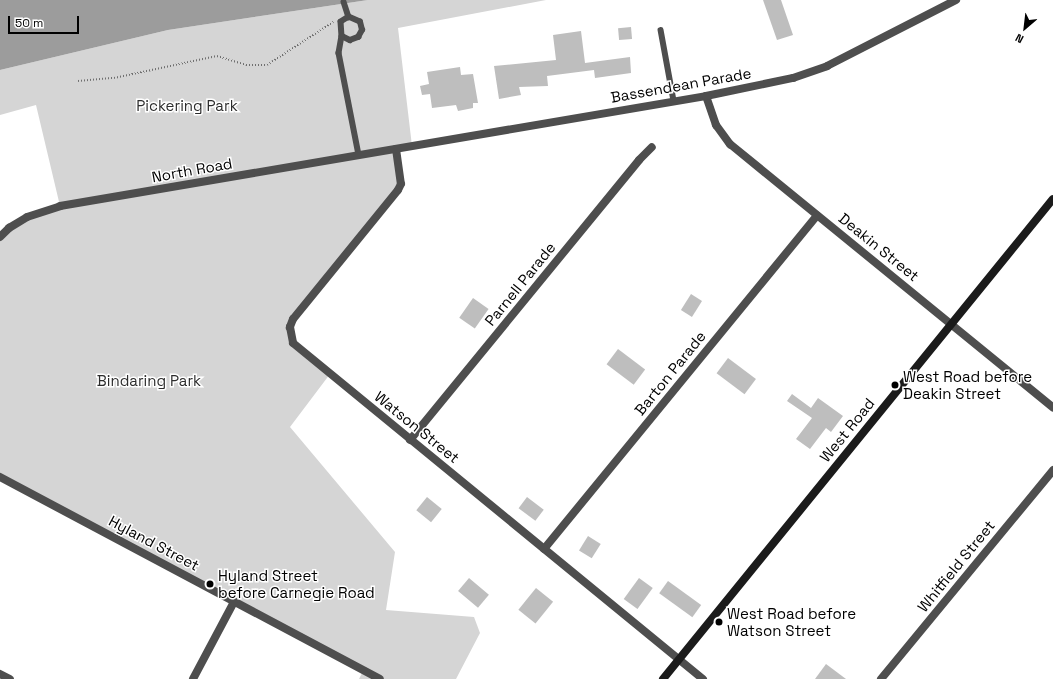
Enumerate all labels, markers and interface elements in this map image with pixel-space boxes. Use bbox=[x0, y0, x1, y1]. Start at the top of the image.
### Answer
scale bar bbox=[10, 8, 81, 34]
north arrow bbox=[1005, 8, 1045, 48]
text: 50 m bbox=[15, 15, 43, 31]
text: N bbox=[1013, 31, 1026, 47]
street label: Bassendean Parade bbox=[609, 64, 753, 106]
park label: Pickering Park bbox=[136, 97, 238, 115]
street label: North Road bbox=[150, 154, 234, 186]
street label: Deakin Street bbox=[835, 209, 923, 285]
street label: Parnell Parade bbox=[481, 239, 559, 329]
street label: Barton Parade bbox=[631, 327, 709, 419]
place label: West Road before Deakin Street bbox=[903, 367, 1032, 402]
park label: Bindaring Park bbox=[97, 372, 201, 390]
marker: West Road before Deakin Street bbox=[890, 380, 900, 390]
street label: Watson Street bbox=[371, 387, 463, 467]
street label: West Road bbox=[816, 394, 878, 466]
street label: Hyland Street bbox=[106, 512, 202, 574]
street label: Whitfield Street bbox=[914, 517, 998, 615]
place label: Hyland Street before Carnegie Road bbox=[218, 566, 375, 601]
marker: Hyland Street before Carnegie Road bbox=[205, 579, 215, 589]
place label: West Road before Watson Street bbox=[727, 604, 856, 639]
marker: West Road before Watson Street bbox=[714, 617, 724, 627]

